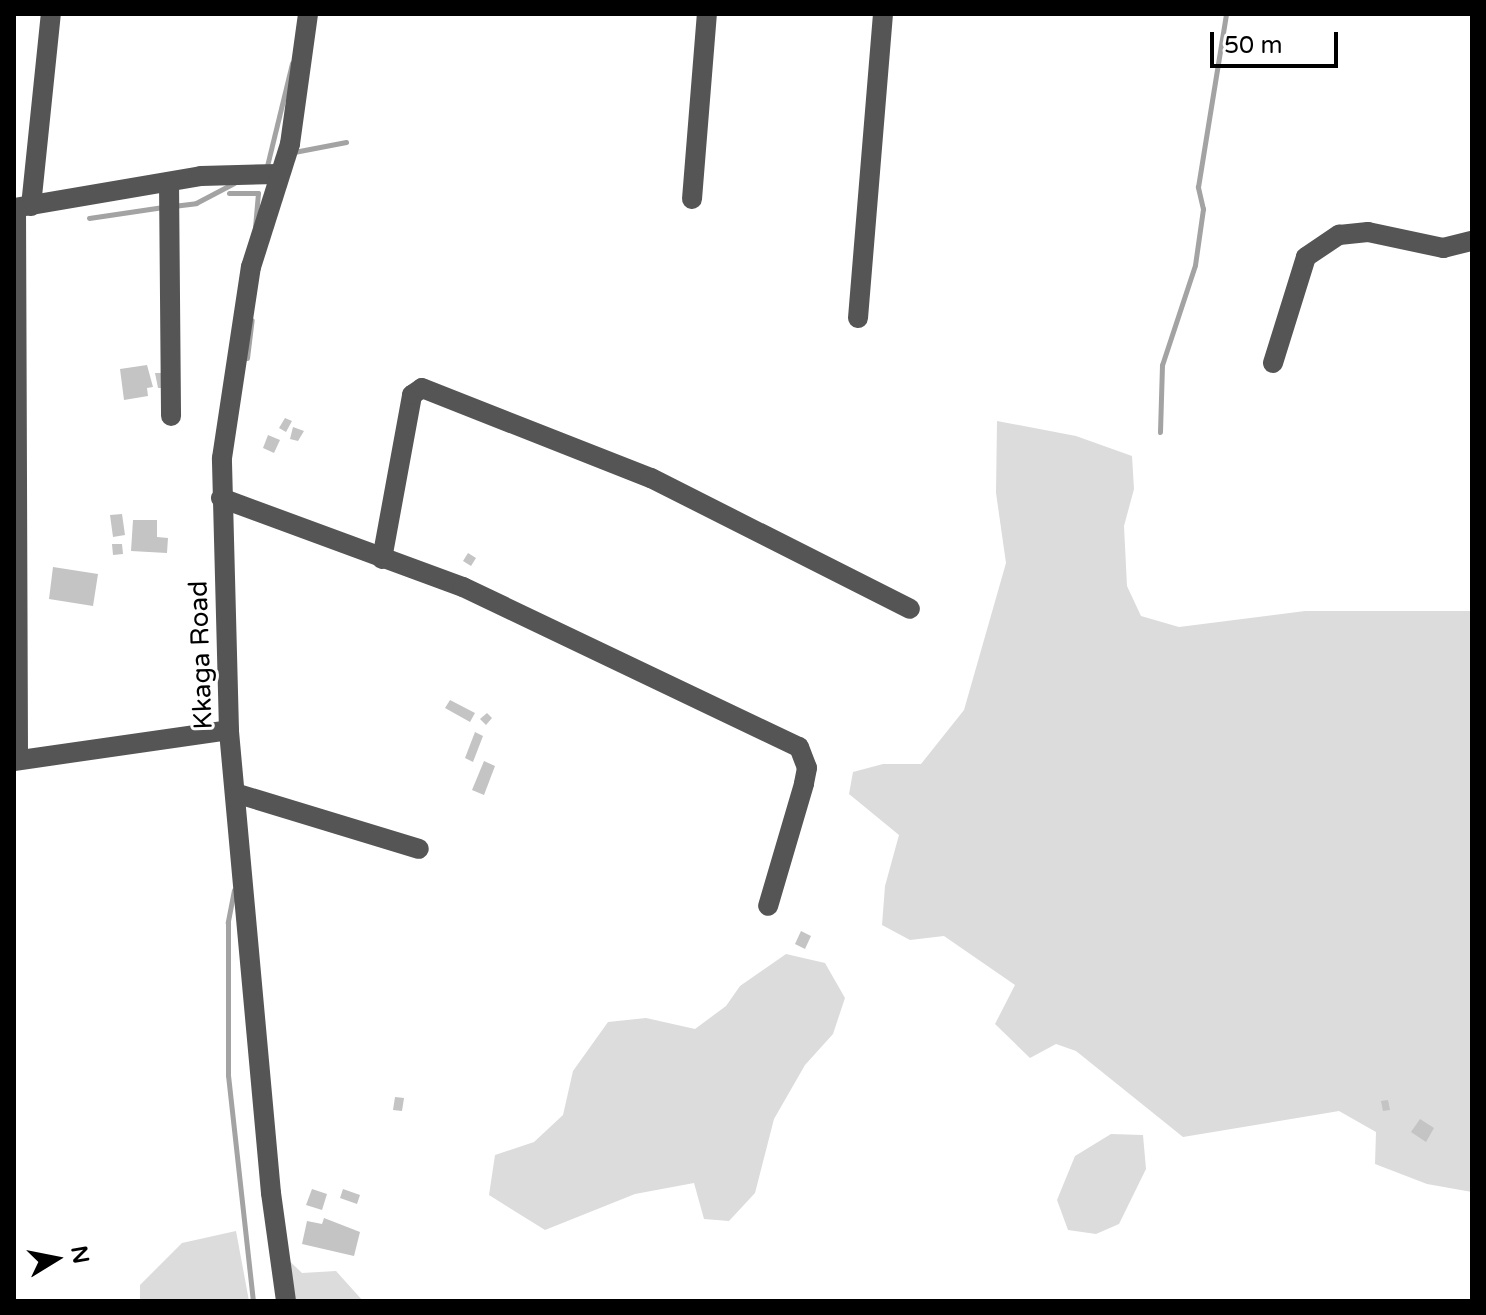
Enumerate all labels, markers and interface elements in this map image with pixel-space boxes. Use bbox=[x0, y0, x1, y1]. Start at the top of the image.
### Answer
scale bar bbox=[1214, 16, 1342, 66]
text: 50 m bbox=[1224, 31, 1282, 60]
street label: Kkaga Road bbox=[183, 580, 219, 730]
north arrow bbox=[16, 1219, 96, 1299]
text: N bbox=[65, 1244, 94, 1266]

